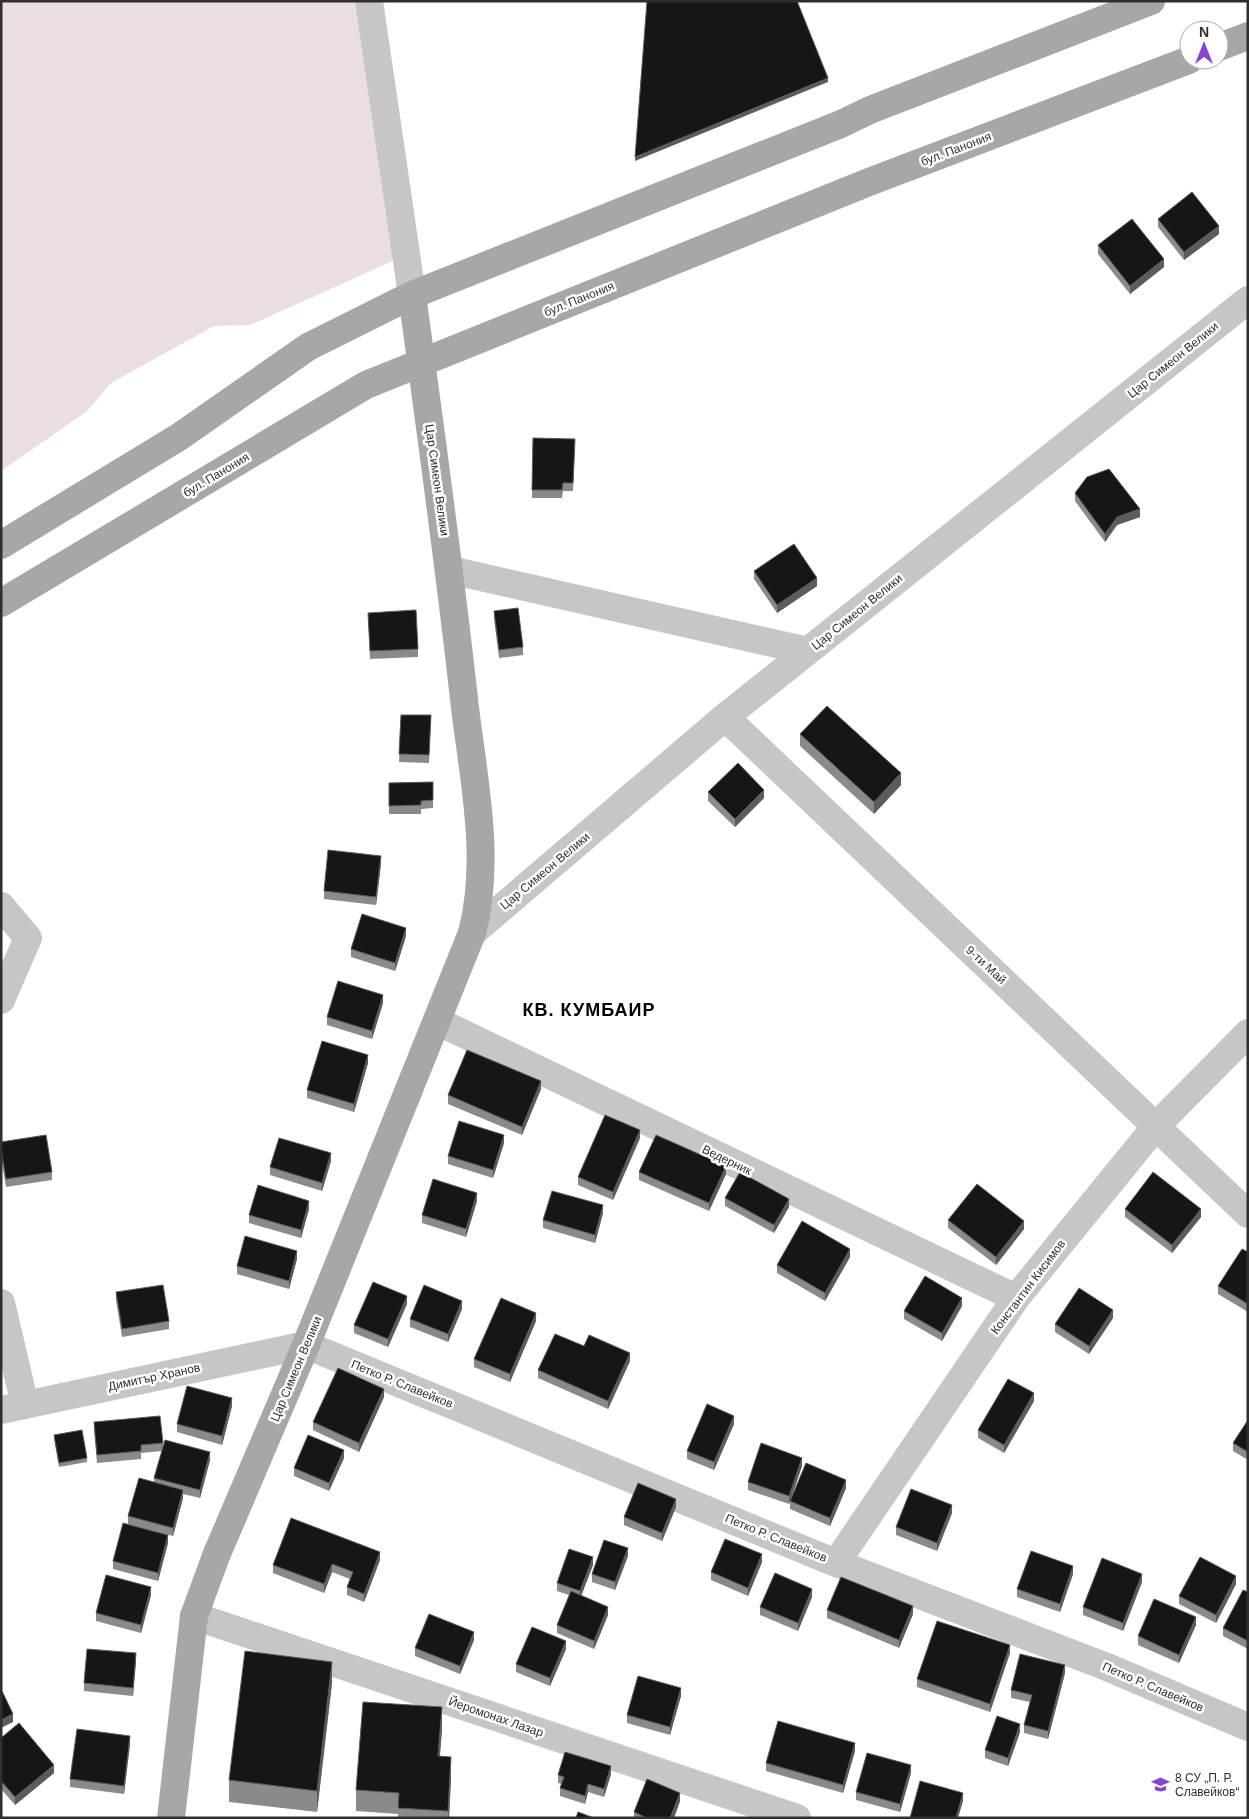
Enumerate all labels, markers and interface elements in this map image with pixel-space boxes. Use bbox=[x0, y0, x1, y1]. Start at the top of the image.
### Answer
north arrow bbox=[1179, 20, 1229, 70]
text: N bbox=[1199, 24, 1209, 40]
street label: бул. Панония bbox=[919, 129, 993, 169]
street label: бул. Панония bbox=[542, 279, 616, 319]
street label: Цар Симеон Велики bbox=[1125, 319, 1221, 401]
street label: Цар Симеон Велики bbox=[422, 423, 452, 537]
street label: бул. Панония bbox=[180, 450, 252, 500]
street label: Цар Симеон Велики bbox=[809, 571, 905, 653]
street label: Цар Симеон Велики bbox=[497, 829, 593, 913]
street label: 9-ти Май bbox=[963, 943, 1009, 987]
district label: КВ. КУМБАИР bbox=[523, 1000, 655, 1020]
street label: Ведерник bbox=[700, 1142, 755, 1178]
street label: Константин Кисимов bbox=[988, 1237, 1068, 1337]
street label: Цар Симеон Велики bbox=[268, 1314, 324, 1424]
street label: Петко Р. Славейков bbox=[349, 1357, 455, 1411]
street label: Димитър Хранов bbox=[107, 1360, 201, 1394]
street label: Петко Р. Славейков bbox=[723, 1511, 829, 1565]
street label: Петко Р. Славейков bbox=[1100, 1659, 1206, 1715]
street label: Йеромонах Лазар bbox=[447, 1693, 546, 1740]
place label: 8 СУ „П. Р. Славейков“ bbox=[1175, 1771, 1239, 1799]
school or university icon: 8 СУ „П. Р. Славейков“ bbox=[1151, 1775, 1171, 1795]

